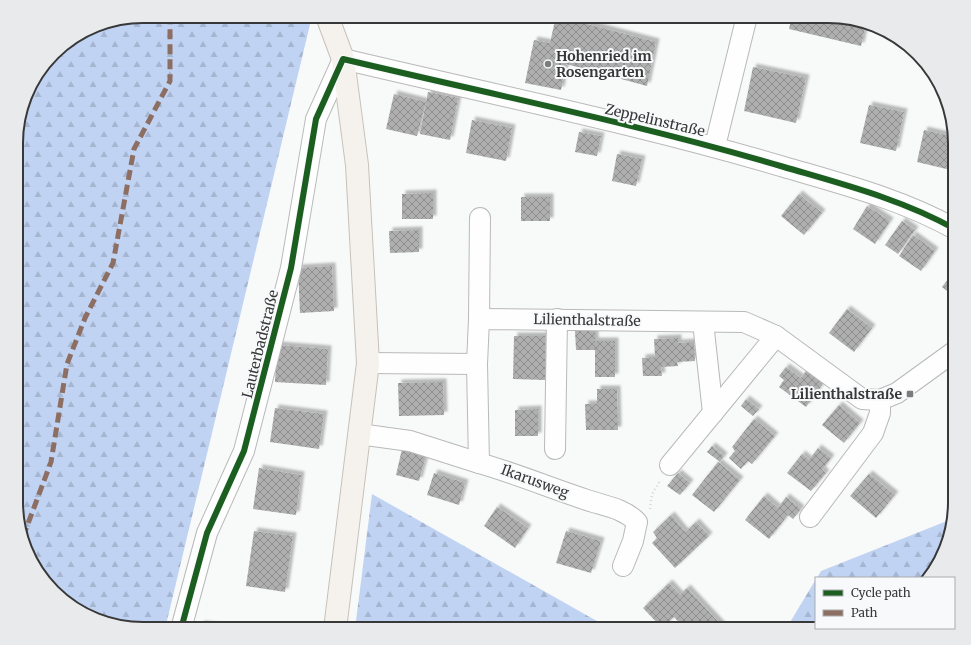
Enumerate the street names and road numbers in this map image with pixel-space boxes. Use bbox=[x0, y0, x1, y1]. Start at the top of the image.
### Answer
street label: Zeppelinstraße bbox=[603, 100, 707, 140]
street label: Lauterbadstraße bbox=[238, 288, 282, 400]
street label: Lilienthalstraße bbox=[533, 310, 641, 330]
street label: Ikarusweg bbox=[499, 460, 572, 502]

